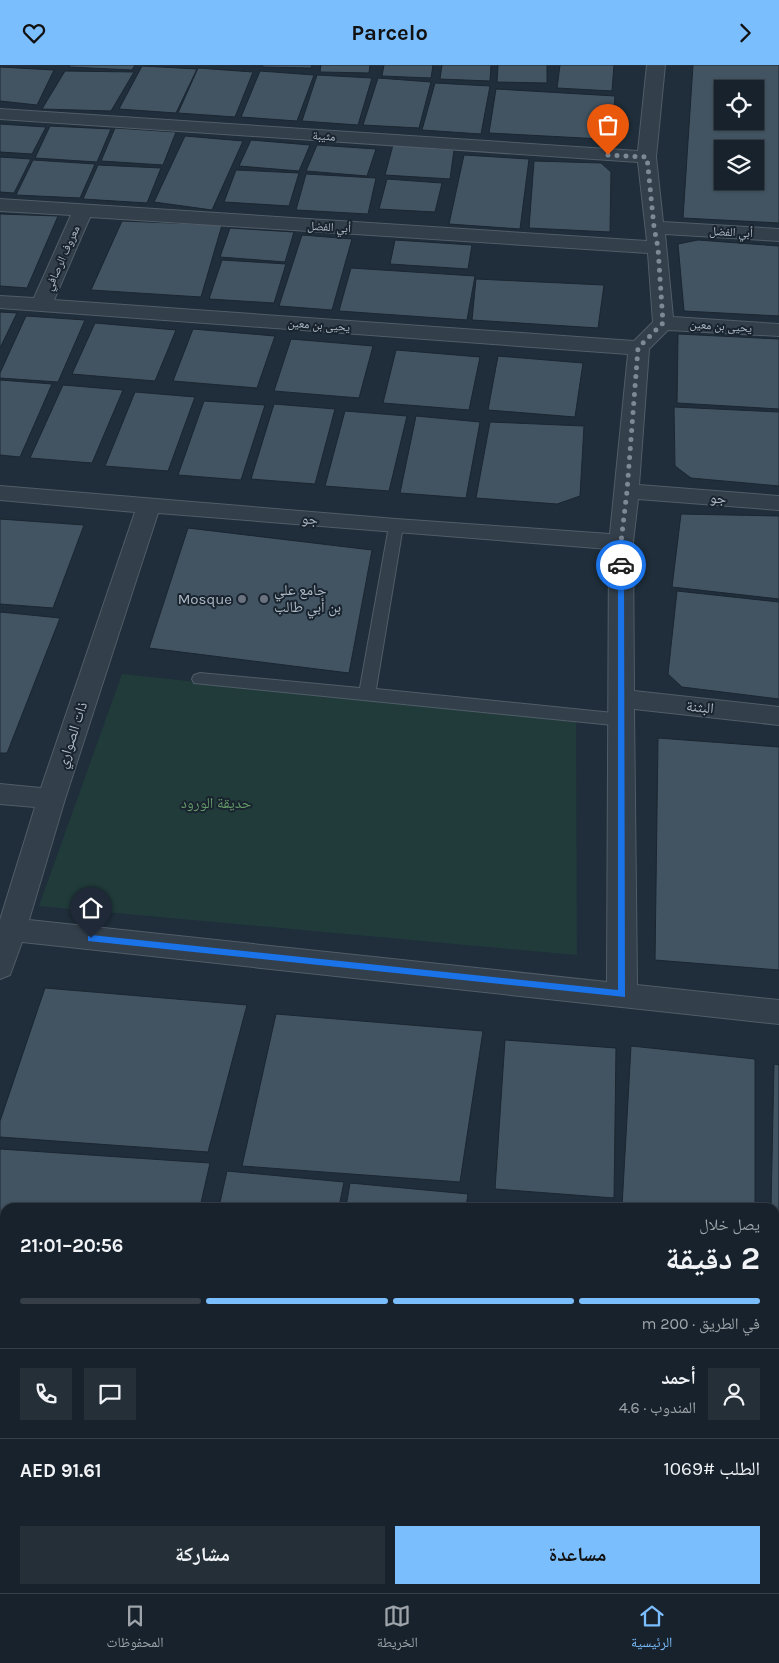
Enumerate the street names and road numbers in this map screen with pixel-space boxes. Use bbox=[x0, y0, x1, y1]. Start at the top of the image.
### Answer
street label: مثيبة bbox=[312, 128, 336, 144]
street label: أبي الفضل bbox=[306, 218, 351, 239]
street label: معروف الرصافي bbox=[41, 223, 85, 294]
street label: أبي الفضل bbox=[709, 224, 753, 243]
street label: يحيى بن معين bbox=[287, 316, 351, 335]
street label: يحيى بن معين bbox=[689, 317, 753, 336]
street label: جو bbox=[709, 488, 727, 508]
street label: جو bbox=[301, 509, 319, 529]
street label: البثنة bbox=[685, 697, 715, 717]
street label: ذات الصواري bbox=[53, 699, 94, 771]

